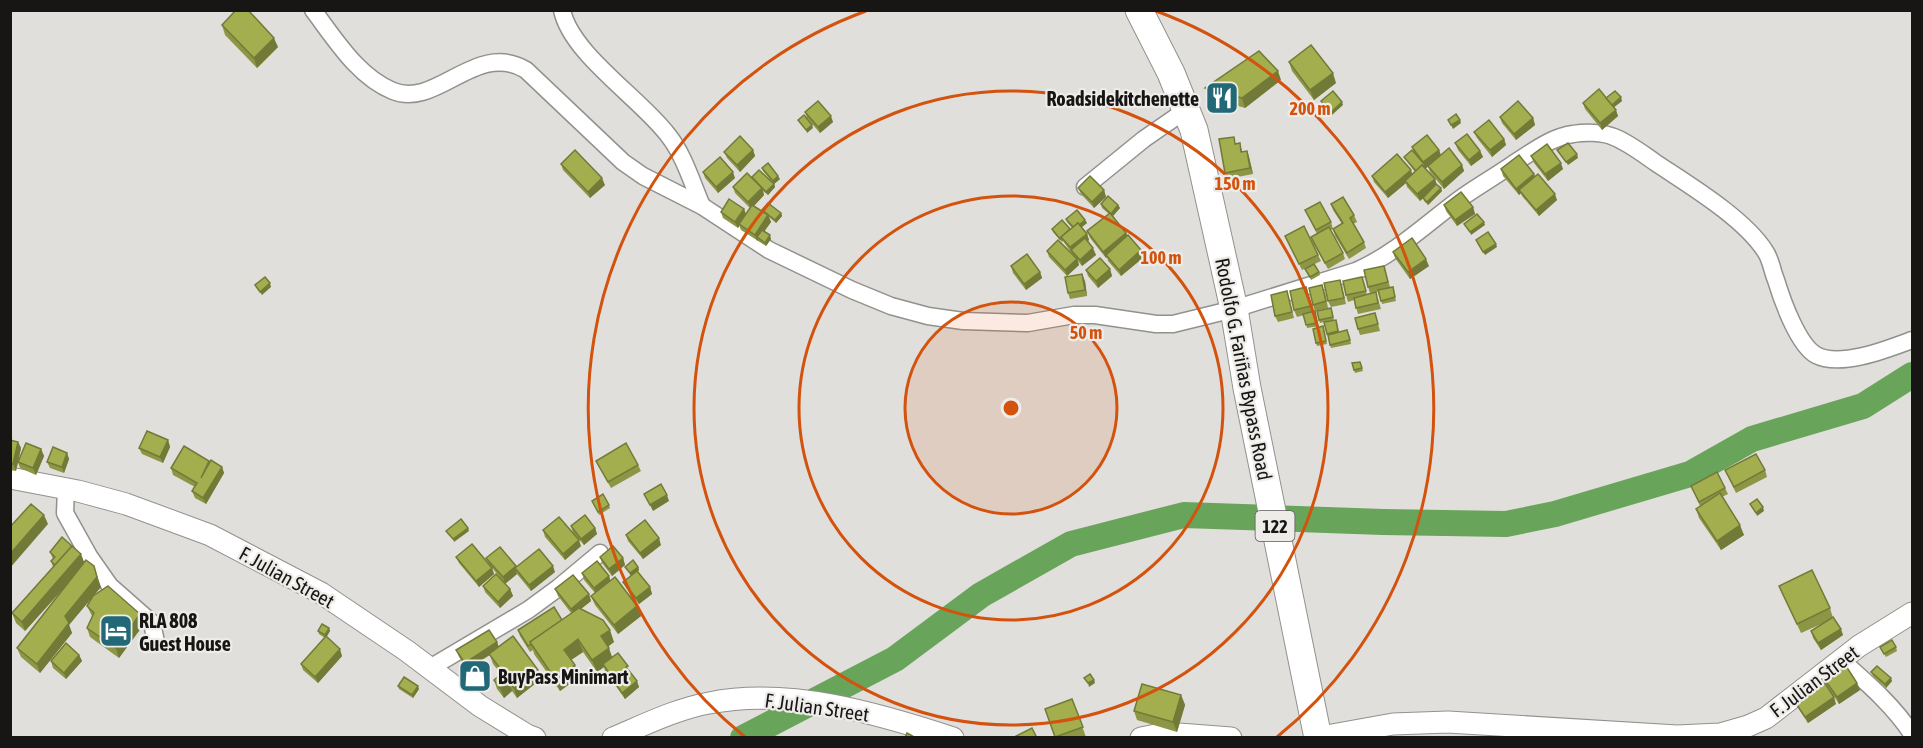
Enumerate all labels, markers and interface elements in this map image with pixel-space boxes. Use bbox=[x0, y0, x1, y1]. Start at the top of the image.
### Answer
restaurant icon: Roadsidekitchenette bbox=[1204, 80, 1240, 116]
place label: Roadsidekitchenette bbox=[1046, 87, 1199, 110]
text: 200 m bbox=[1290, 98, 1330, 119]
text: 150 m bbox=[1215, 173, 1255, 194]
text: 100 m bbox=[1141, 247, 1181, 268]
street label: Rodolfo G. Fariñas Bypass Road bbox=[1211, 256, 1277, 482]
text: 50 m bbox=[1070, 322, 1102, 343]
centre of rings bbox=[1001, 398, 1021, 418]
road number: 122 bbox=[1256, 511, 1294, 541]
street label: F. Julian Street bbox=[236, 542, 339, 613]
place label: RLA 808 Guest House bbox=[139, 609, 231, 655]
hotel icon: RLA 808 Guest House bbox=[98, 613, 134, 649]
street label: F. Julian Street bbox=[1765, 640, 1863, 722]
shop icon: BuyPass Minimart bbox=[457, 658, 493, 694]
place label: BuyPass Minimart bbox=[498, 665, 629, 688]
street label: F. Julian Street bbox=[763, 688, 871, 726]

